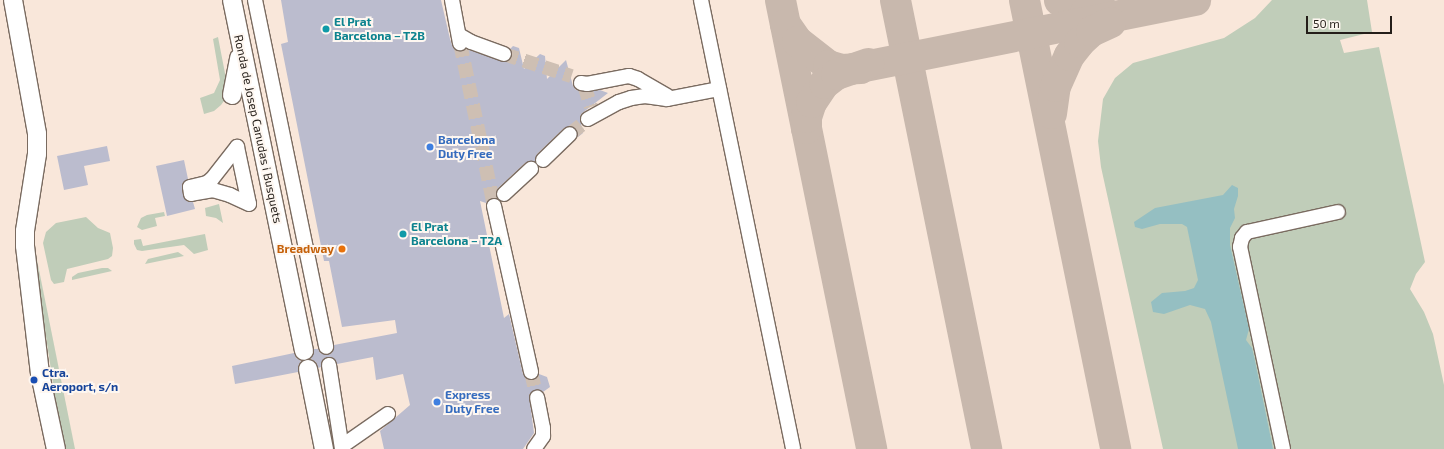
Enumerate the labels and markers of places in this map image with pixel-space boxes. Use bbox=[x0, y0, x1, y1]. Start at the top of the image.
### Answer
place label: El Prat Barcelona – T2B bbox=[334, 15, 425, 43]
marker: El Prat Barcelona – T2B bbox=[321, 24, 331, 34]
place label: Barcelona Duty Free bbox=[438, 133, 495, 161]
marker: Barcelona Duty Free bbox=[425, 142, 435, 152]
place label: El Prat Barcelona – T2A bbox=[411, 220, 502, 248]
marker: El Prat Barcelona – T2A bbox=[398, 229, 408, 239]
place label: Breadway bbox=[277, 242, 334, 256]
marker: Breadway bbox=[337, 244, 347, 254]
place label: Ctra. Aeroport, s/n bbox=[42, 366, 118, 394]
marker: Ctra. Aeroport, s/n bbox=[29, 375, 39, 385]
place label: Express Duty Free bbox=[445, 388, 500, 416]
marker: Express Duty Free bbox=[432, 397, 442, 407]

